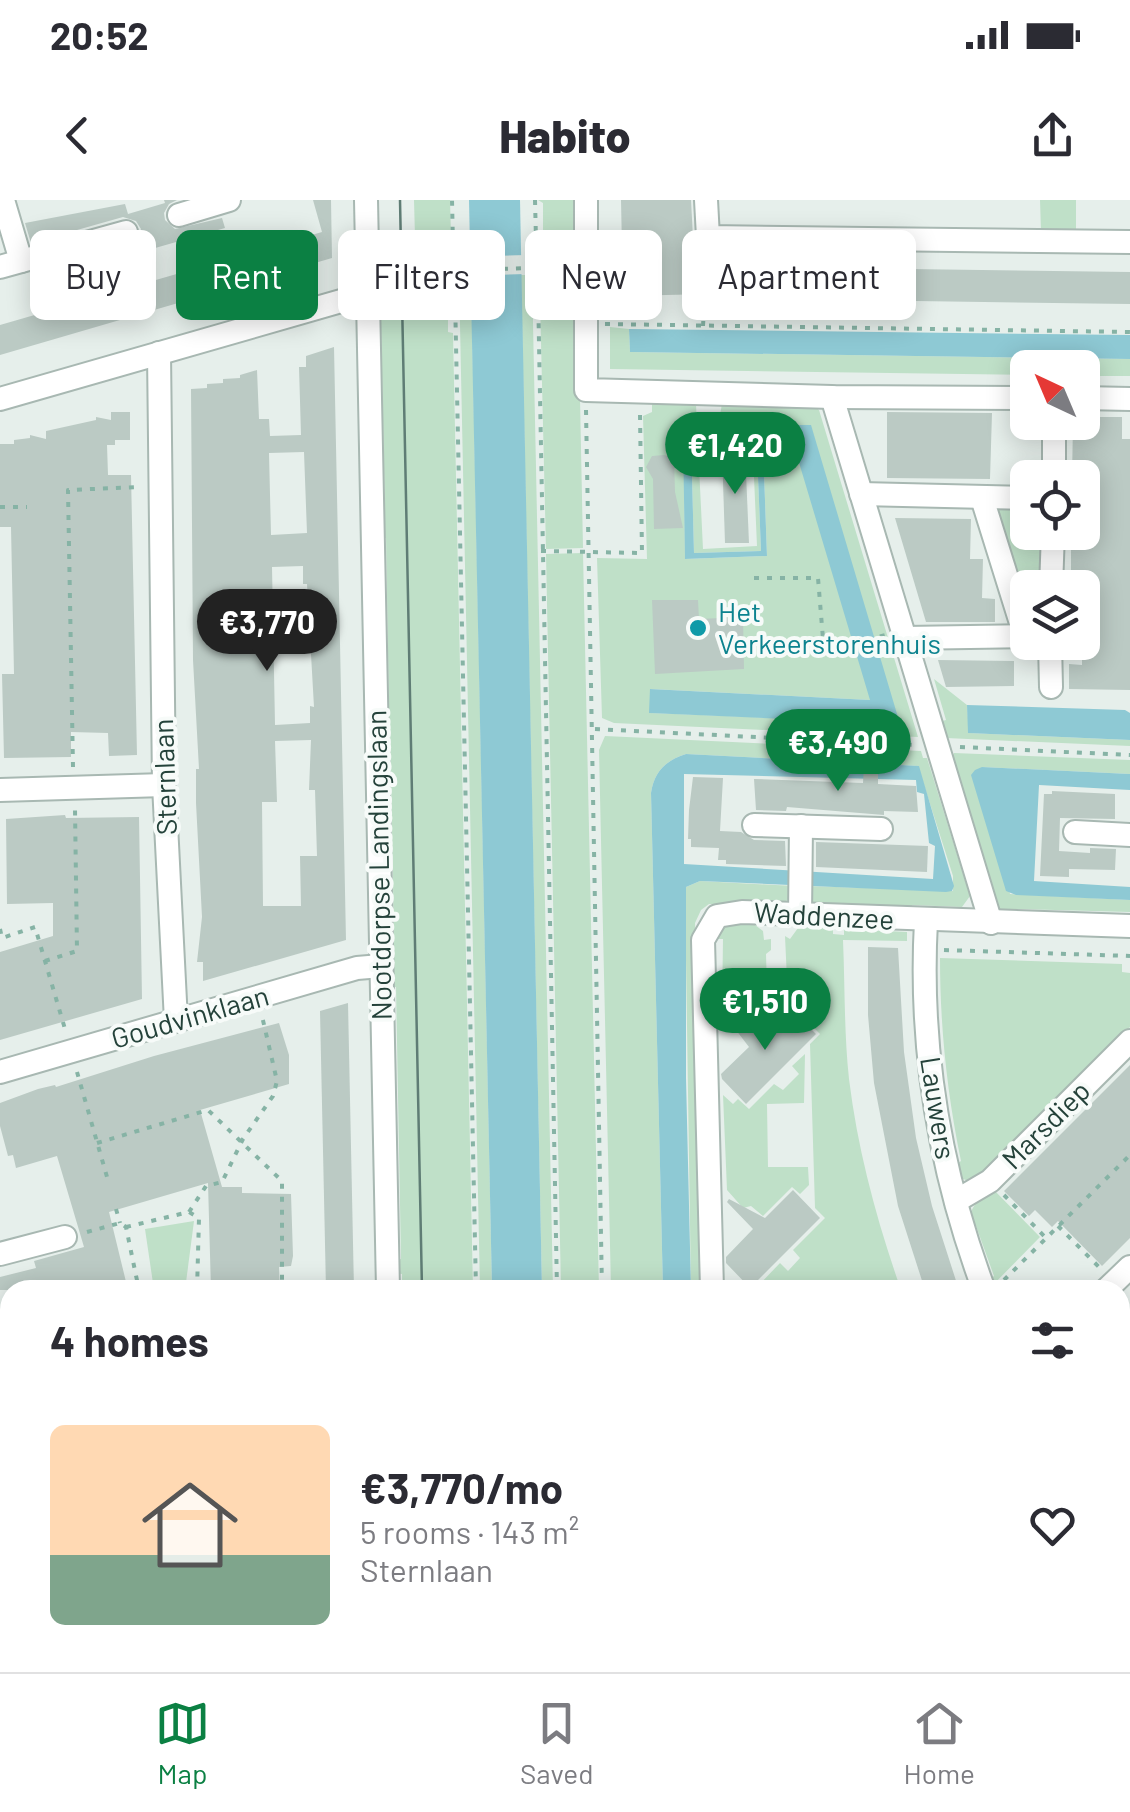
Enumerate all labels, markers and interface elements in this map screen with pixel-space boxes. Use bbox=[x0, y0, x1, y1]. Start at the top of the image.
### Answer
text: 20:52 bbox=[50, 12, 149, 58]
icon: back bbox=[50, 108, 105, 163]
text: Habito bbox=[499, 108, 631, 162]
icon: share bbox=[1025, 108, 1080, 163]
chip: Buy bbox=[30, 230, 156, 320]
chip: Rent bbox=[176, 230, 318, 320]
chip: Filters bbox=[338, 230, 505, 320]
chip: New bbox=[525, 230, 662, 320]
chip: Apartment bbox=[682, 230, 916, 320]
north arrow bbox=[1010, 350, 1100, 440]
map controls bbox=[1010, 350, 1100, 660]
pin: €1,420 bbox=[654, 412, 816, 497]
text: €1,420 bbox=[687, 425, 783, 463]
button: locate bbox=[1010, 460, 1100, 550]
button: layers bbox=[1010, 570, 1100, 660]
pin: €3,770 bbox=[186, 589, 348, 674]
place label: Het Verkeerstorenhuis bbox=[718, 594, 941, 660]
text: €3,770 bbox=[219, 602, 315, 640]
marker: Het Verkeerstorenhuis bbox=[687, 617, 709, 639]
pin: €3,490 bbox=[757, 709, 919, 794]
street label: Nootdorpse Landingslaan bbox=[358, 710, 398, 1020]
street label: Sternlaan bbox=[145, 718, 183, 836]
text: €3,490 bbox=[788, 722, 888, 760]
street label: Waddenzee bbox=[753, 894, 895, 936]
pin: €1,510 bbox=[684, 968, 846, 1053]
street label: Goudvinklaan bbox=[107, 977, 272, 1055]
text: €1,510 bbox=[722, 981, 808, 1019]
street label: Lauwers bbox=[914, 1054, 964, 1162]
street label: Marsdiep bbox=[994, 1073, 1096, 1175]
icon: filters bbox=[1025, 1313, 1080, 1368]
text: 4 homes bbox=[50, 1315, 209, 1365]
text: €3,770/mo bbox=[360, 1462, 563, 1512]
icon: home bbox=[130, 1465, 250, 1585]
icon: heart bbox=[1025, 1498, 1080, 1553]
text: 5 rooms · 143 m² bbox=[360, 1512, 579, 1550]
text: Sternlaan bbox=[360, 1550, 493, 1588]
tab: Map bbox=[155, 1696, 210, 1790]
tab: Saved bbox=[520, 1696, 594, 1790]
tab: Home bbox=[904, 1696, 975, 1790]

